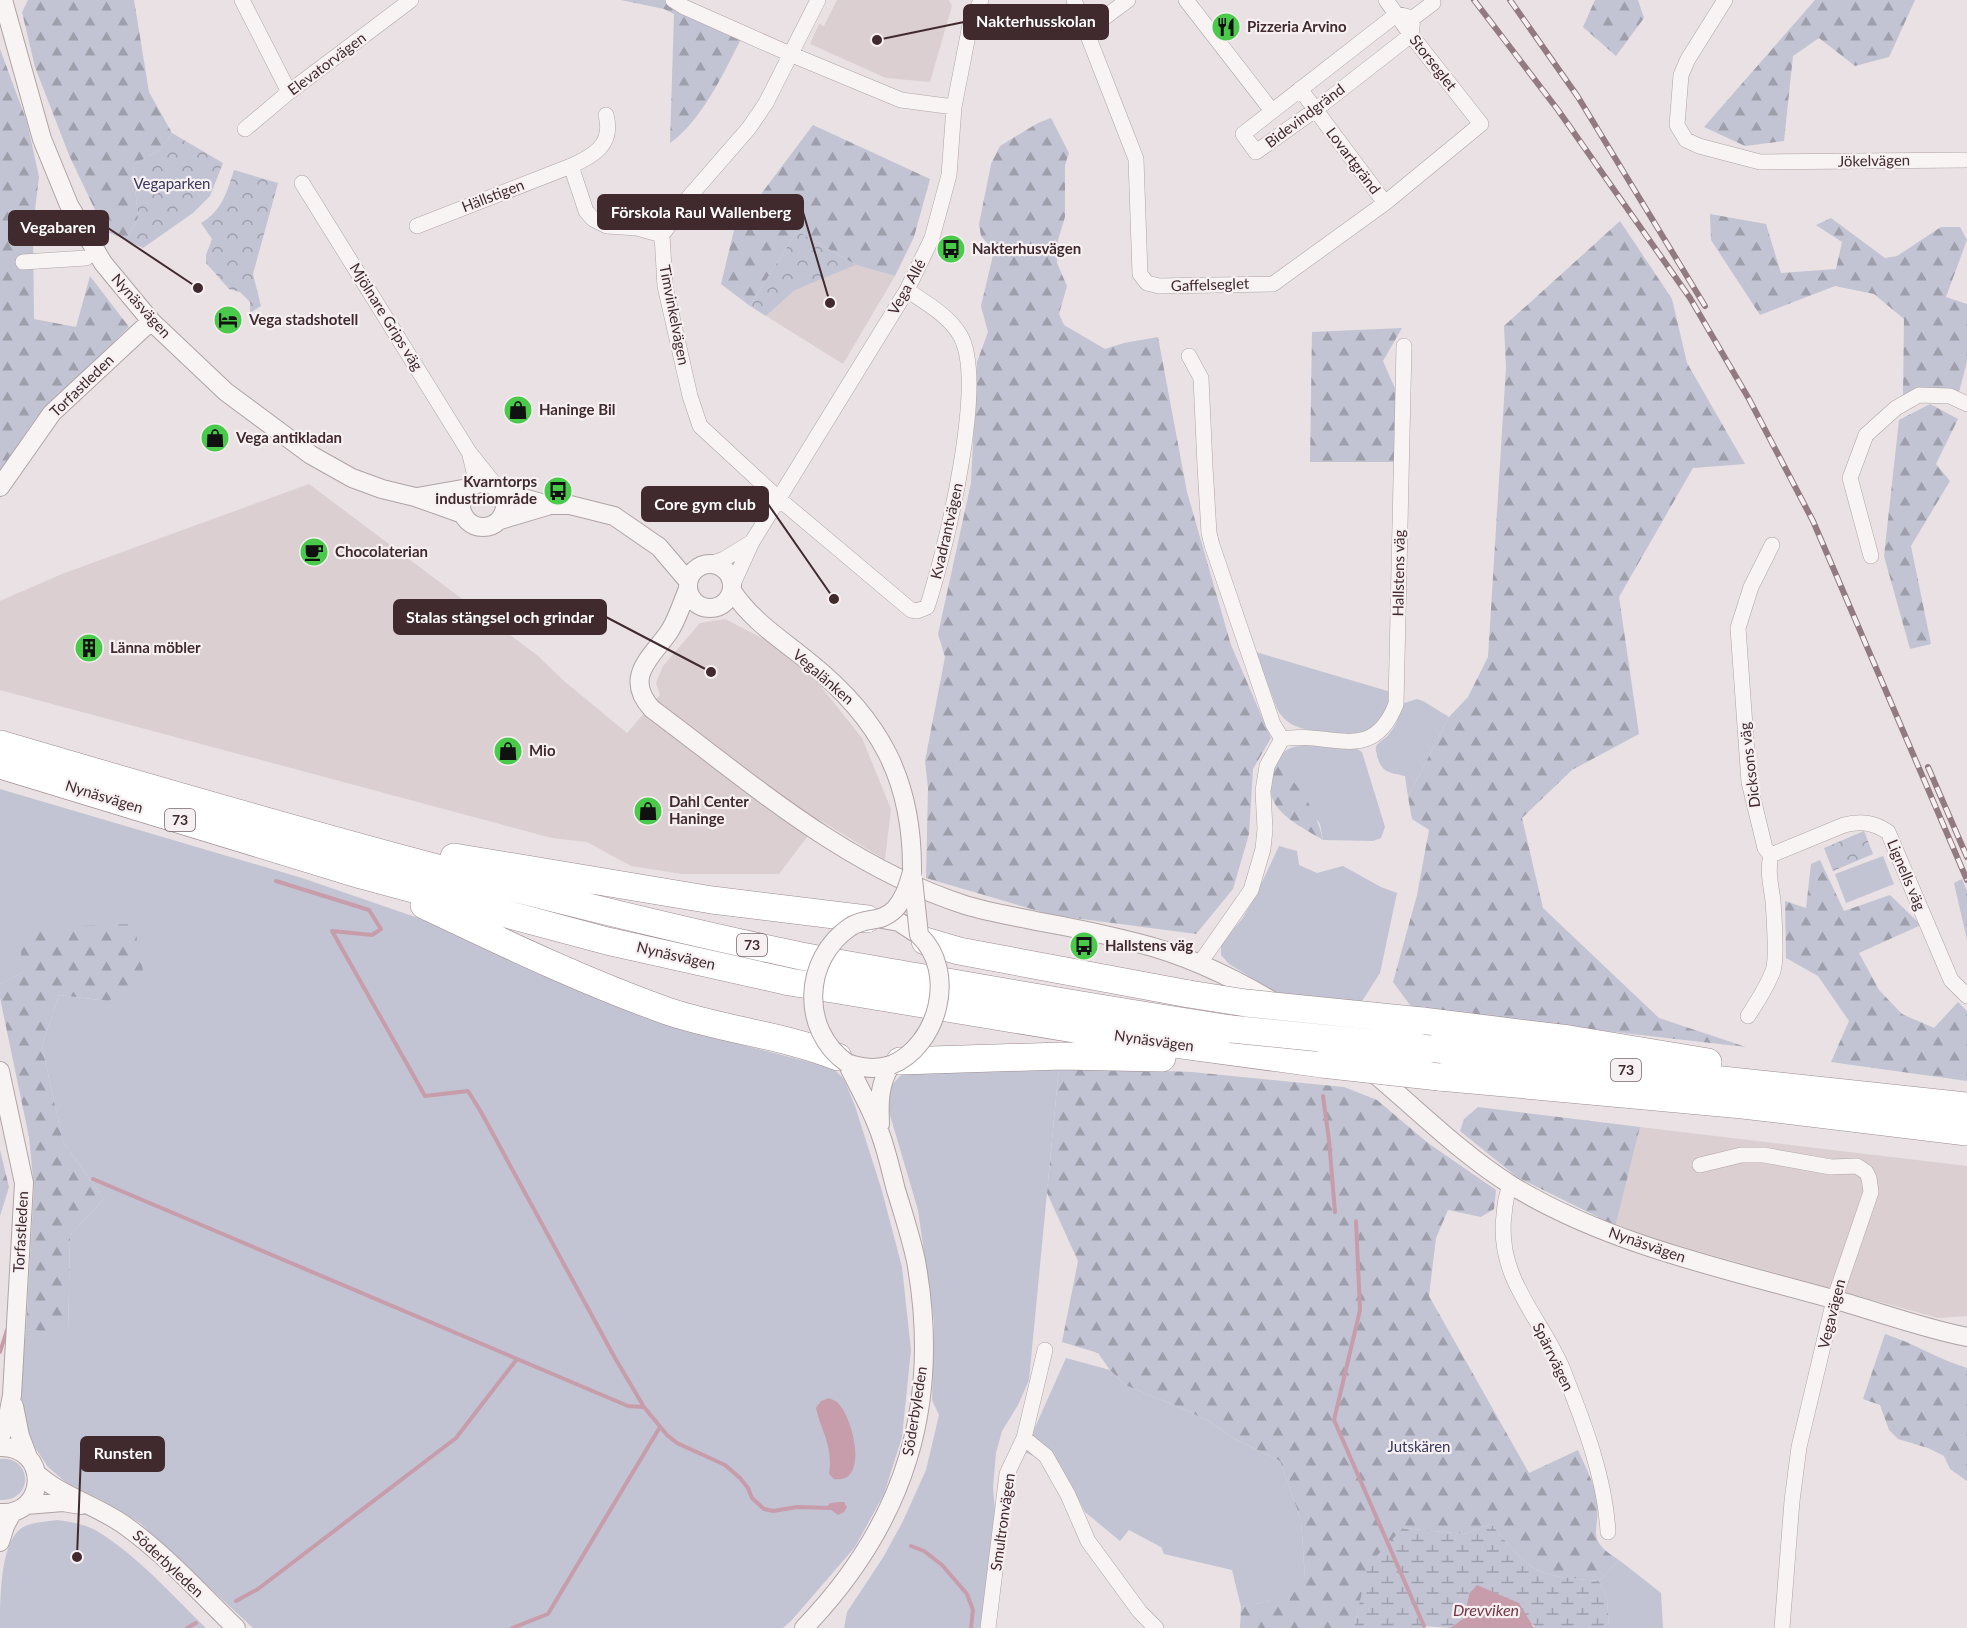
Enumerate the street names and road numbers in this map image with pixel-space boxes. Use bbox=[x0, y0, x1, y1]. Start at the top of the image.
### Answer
street label: Elevatorvägen bbox=[284, 28, 369, 98]
street label: Storseglet bbox=[1406, 31, 1462, 94]
street label: Bidevindgränd bbox=[1261, 79, 1348, 151]
street label: Lovartgränd bbox=[1323, 124, 1385, 197]
street label: Jökelvägen bbox=[1838, 150, 1910, 170]
street label: Hällstigen bbox=[459, 175, 526, 215]
street label: Vega Allé bbox=[884, 256, 929, 317]
street label: Mjölnare Grips väg bbox=[347, 259, 427, 374]
street label: Timvinkelvägen bbox=[656, 263, 694, 367]
street label: Nynäsvägen bbox=[108, 269, 175, 341]
street label: Gaffelseglet bbox=[1170, 274, 1250, 294]
street label: Torfastleden bbox=[46, 350, 117, 420]
street label: Kvadrantvägen bbox=[926, 481, 966, 581]
street label: Hallstens väg bbox=[1388, 529, 1408, 616]
street label: Vegalänken bbox=[789, 645, 858, 708]
street label: Dicksons väg bbox=[1735, 721, 1763, 809]
street label: Nynäsvägen bbox=[63, 776, 145, 816]
road number: 73 bbox=[165, 809, 195, 831]
street label: Lignells väg bbox=[1884, 836, 1930, 913]
road number: 73 bbox=[737, 934, 767, 956]
street label: Nynäsvägen bbox=[635, 937, 717, 973]
street label: Nynäsvägen bbox=[1113, 1026, 1195, 1055]
road number: 73 bbox=[1611, 1059, 1641, 1081]
street label: Torfastleden bbox=[9, 1191, 31, 1273]
street label: Nynäsvägen bbox=[1606, 1222, 1688, 1266]
street label: Vegavägen bbox=[1814, 1277, 1848, 1350]
street label: Spärrvägen bbox=[1530, 1319, 1578, 1394]
street label: Söderbyleden bbox=[898, 1365, 930, 1457]
street label: Smultronvägen bbox=[986, 1472, 1018, 1572]
street label: Söderbyleden bbox=[129, 1526, 208, 1601]

